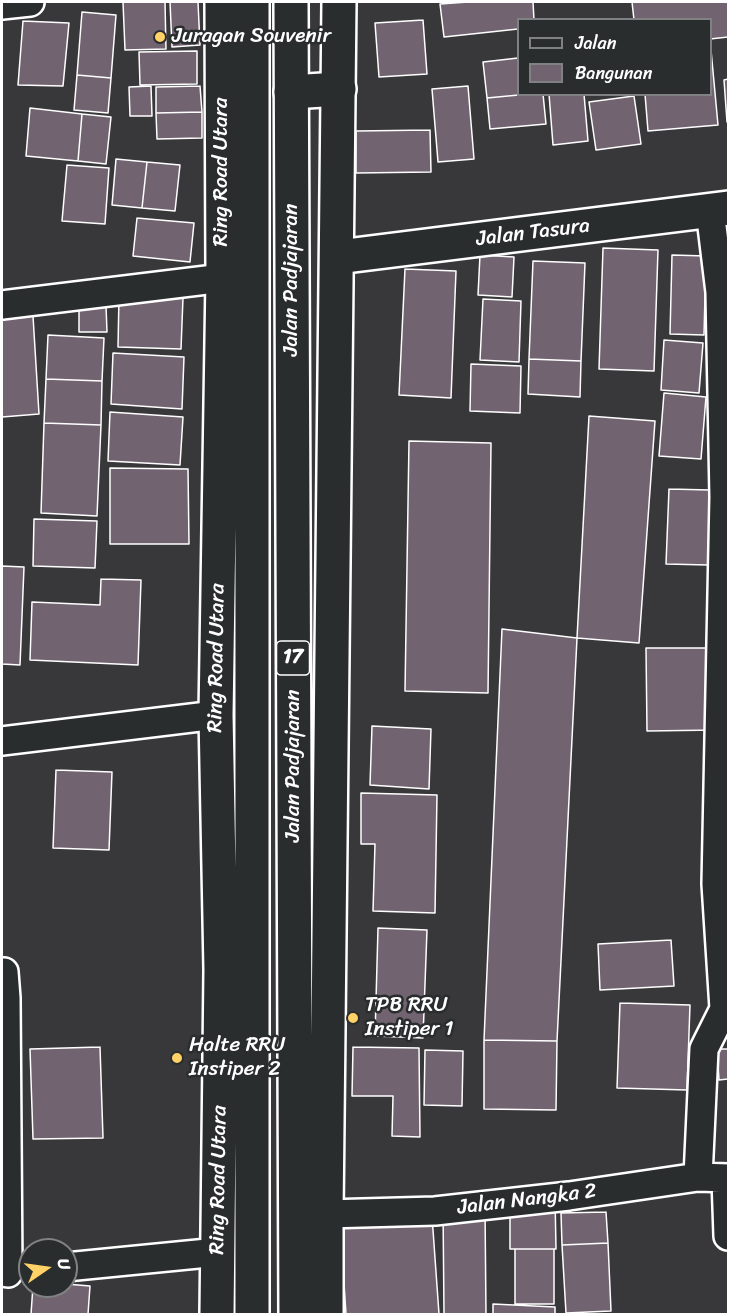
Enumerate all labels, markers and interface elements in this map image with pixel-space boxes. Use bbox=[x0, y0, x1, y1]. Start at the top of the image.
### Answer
legend bbox=[517, 18, 712, 96]
place label: Juragan Souvenir bbox=[172, 24, 331, 50]
text: Jalan bbox=[575, 27, 616, 59]
marker: Juragan Souvenir bbox=[153, 30, 167, 44]
text: Bangunan bbox=[575, 57, 652, 89]
street label: Ring Road Utara bbox=[209, 97, 235, 247]
street label: Jalan Padjajaran bbox=[279, 204, 305, 356]
street label: Jalan Tasura bbox=[475, 214, 591, 252]
street label: Ring Road Utara bbox=[203, 583, 231, 733]
road number: 17 bbox=[276, 641, 310, 675]
street label: Jalan Padjajaran bbox=[281, 690, 307, 842]
place label: TPB RRU Instiper 1 bbox=[365, 993, 454, 1043]
marker: TPB RRU Instiper 1 bbox=[346, 1011, 360, 1025]
place label: Halte RRU Instiper 2 bbox=[189, 1033, 285, 1083]
marker: Halte RRU Instiper 2 bbox=[170, 1051, 184, 1065]
street label: Ring Road Utara bbox=[205, 1105, 233, 1255]
street label: Jalan Nangka 2 bbox=[456, 1179, 598, 1221]
north arrow bbox=[18, 1238, 78, 1298]
text: U bbox=[49, 1256, 79, 1273]

